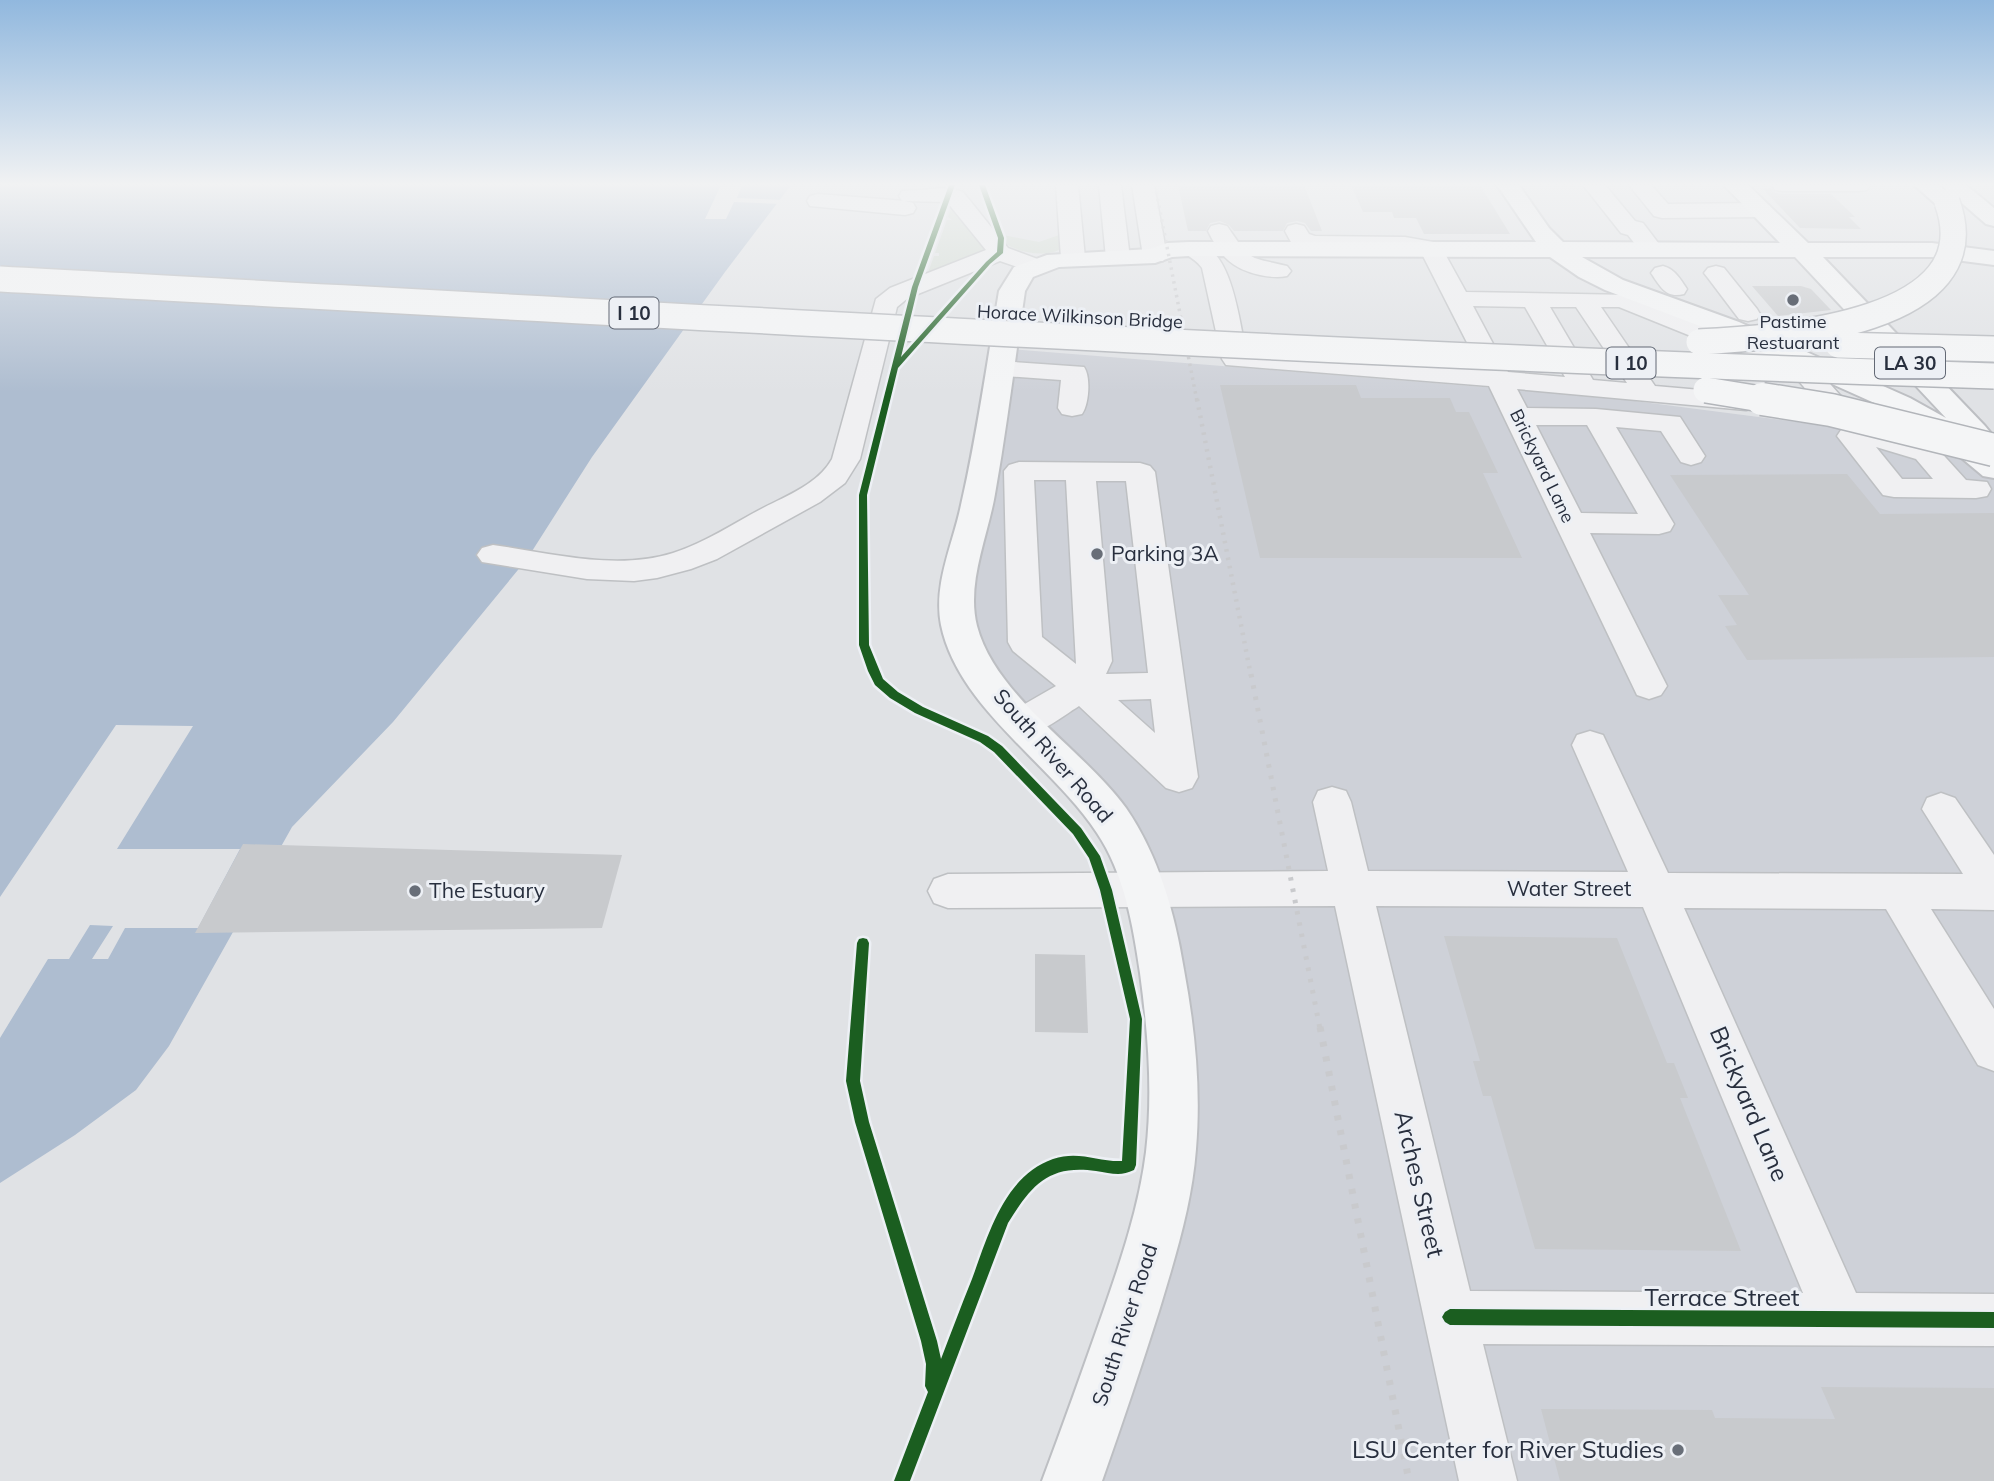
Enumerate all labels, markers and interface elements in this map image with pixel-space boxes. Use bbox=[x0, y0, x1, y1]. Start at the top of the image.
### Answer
marker: Pastime Restuarant bbox=[1785, 292, 1801, 308]
road number: I 10 bbox=[610, 298, 658, 328]
street label: Horace Wilkinson Bridge bbox=[976, 300, 1184, 333]
place label: Pastime Restuarant bbox=[1747, 310, 1839, 354]
road number: I 10 bbox=[1606, 348, 1656, 378]
road number: LA 30 bbox=[1875, 348, 1945, 378]
street label: Brickyard Lane bbox=[1505, 405, 1580, 527]
place label: Parking 3A bbox=[1111, 540, 1219, 566]
marker: Parking 3A bbox=[1089, 546, 1105, 562]
street label: South River Road bbox=[989, 683, 1119, 828]
street label: Water Street bbox=[1507, 875, 1631, 901]
place label: The Estuary bbox=[429, 877, 545, 903]
marker: The Estuary bbox=[407, 883, 423, 899]
street label: Brickyard Lane bbox=[1704, 1022, 1796, 1186]
street label: Arches Street bbox=[1389, 1107, 1451, 1260]
street label: South River Road bbox=[1086, 1240, 1163, 1409]
street label: Terrace Street bbox=[1645, 1282, 1799, 1312]
place label: LSU Center for River Studies bbox=[1352, 1434, 1664, 1464]
marker: LSU Center for River Studies bbox=[1670, 1442, 1686, 1458]

